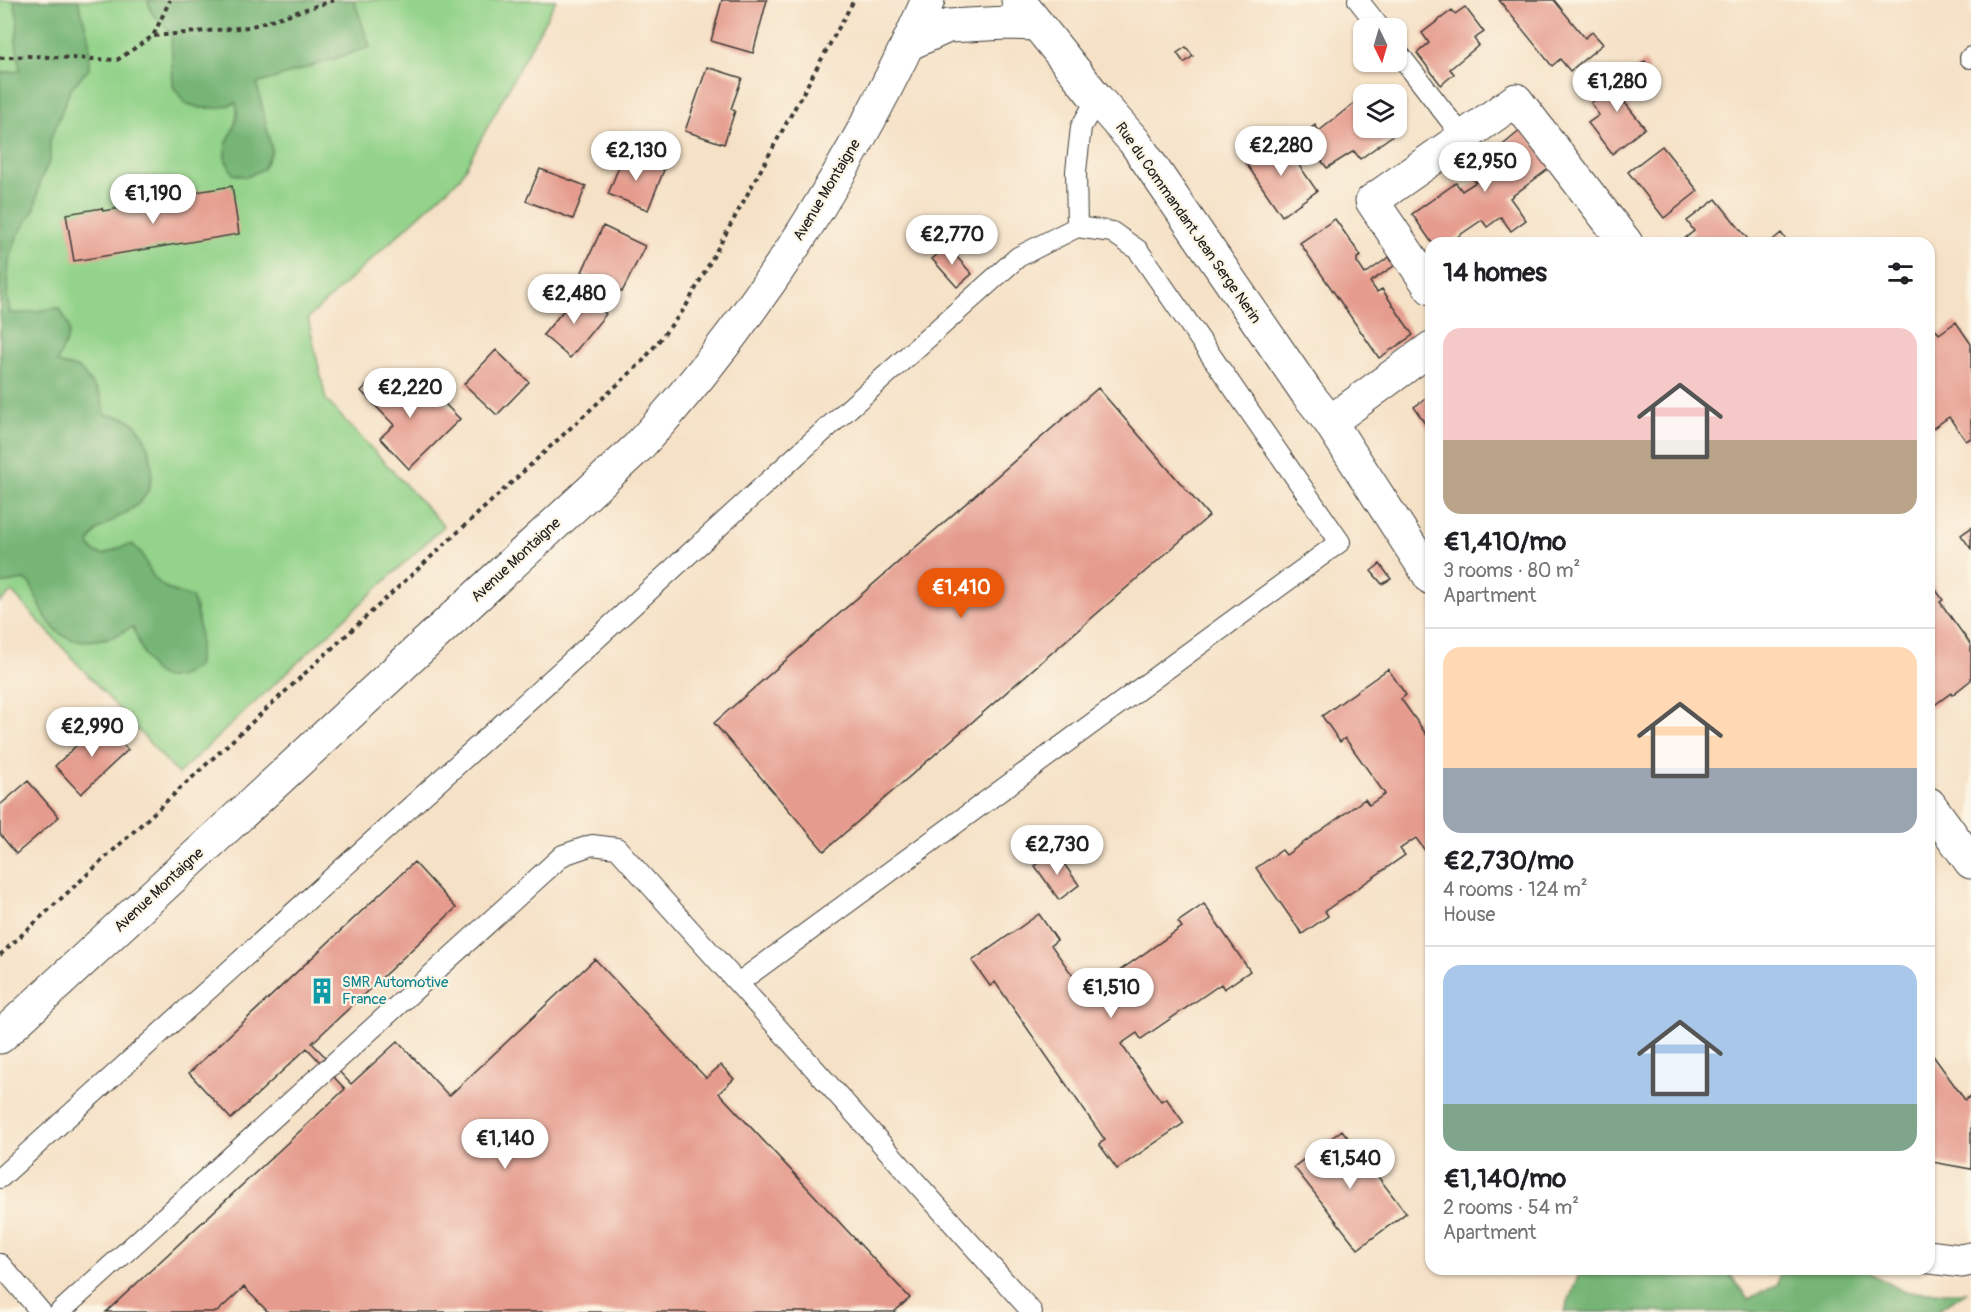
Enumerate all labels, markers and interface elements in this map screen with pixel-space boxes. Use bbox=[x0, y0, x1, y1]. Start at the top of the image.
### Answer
north arrow bbox=[1353, 18, 1407, 72]
map controls bbox=[1353, 18, 1407, 138]
pin: €1,280 bbox=[1568, 62, 1666, 113]
text: €1,280 bbox=[1586, 69, 1648, 94]
button: layers bbox=[1353, 84, 1407, 138]
street label: Rue du Commandant Jean Serge Nerin bbox=[1111, 119, 1265, 327]
pin: €2,280 bbox=[1232, 126, 1330, 177]
pin: €2,130 bbox=[587, 131, 685, 182]
text: €2,280 bbox=[1249, 133, 1313, 158]
street label: Avenue Montaigne bbox=[789, 135, 865, 244]
text: €2,130 bbox=[605, 138, 667, 163]
pin: €2,950 bbox=[1436, 142, 1534, 193]
text: €2,950 bbox=[1453, 149, 1517, 174]
pin: €1,190 bbox=[104, 174, 202, 225]
text: €1,190 bbox=[124, 181, 182, 206]
pin: €2,770 bbox=[903, 215, 1001, 266]
text: €2,770 bbox=[920, 222, 984, 247]
text: 14 homes bbox=[1443, 257, 1547, 289]
icon: filters bbox=[1884, 257, 1917, 290]
pin: €2,480 bbox=[525, 274, 623, 325]
text: €2,480 bbox=[542, 281, 606, 306]
icon: home bbox=[1626, 367, 1734, 475]
pin: €2,220 bbox=[361, 368, 459, 419]
text: €2,220 bbox=[377, 375, 443, 400]
street label: Avenue Montaigne bbox=[467, 513, 565, 606]
text: €1,410/mo bbox=[1443, 526, 1566, 558]
text: 3 rooms · 80 m² bbox=[1443, 558, 1580, 583]
pin: €1,410 bbox=[912, 568, 1010, 619]
text: €1,410 bbox=[931, 575, 991, 600]
text: Apartment bbox=[1443, 583, 1536, 608]
icon: home bbox=[1626, 686, 1734, 794]
pin: €2,990 bbox=[43, 707, 141, 758]
text: €2,990 bbox=[60, 714, 124, 739]
pin: €2,730 bbox=[1008, 825, 1106, 876]
text: €2,730 bbox=[1025, 832, 1089, 857]
street label: Avenue Montaigne bbox=[110, 843, 208, 936]
text: €2,730/mo bbox=[1443, 845, 1574, 877]
text: 4 rooms · 124 m² bbox=[1443, 877, 1588, 902]
text: House bbox=[1443, 902, 1495, 927]
pin: €1,510 bbox=[1062, 968, 1160, 1019]
place label: SMR Automotive France bbox=[342, 973, 449, 1009]
text: €1,510 bbox=[1082, 975, 1140, 1000]
building icon: SMR Automotive France bbox=[307, 976, 337, 1006]
icon: home bbox=[1626, 1004, 1734, 1112]
pin: €1,140 bbox=[456, 1119, 554, 1170]
text: €1,140 bbox=[475, 1126, 535, 1151]
pin: €1,540 bbox=[1301, 1139, 1399, 1190]
text: €1,540 bbox=[1319, 1146, 1381, 1171]
text: €1,140/mo bbox=[1443, 1163, 1566, 1195]
text: 2 rooms · 54 m² bbox=[1443, 1195, 1579, 1220]
text: Apartment bbox=[1443, 1220, 1536, 1245]

